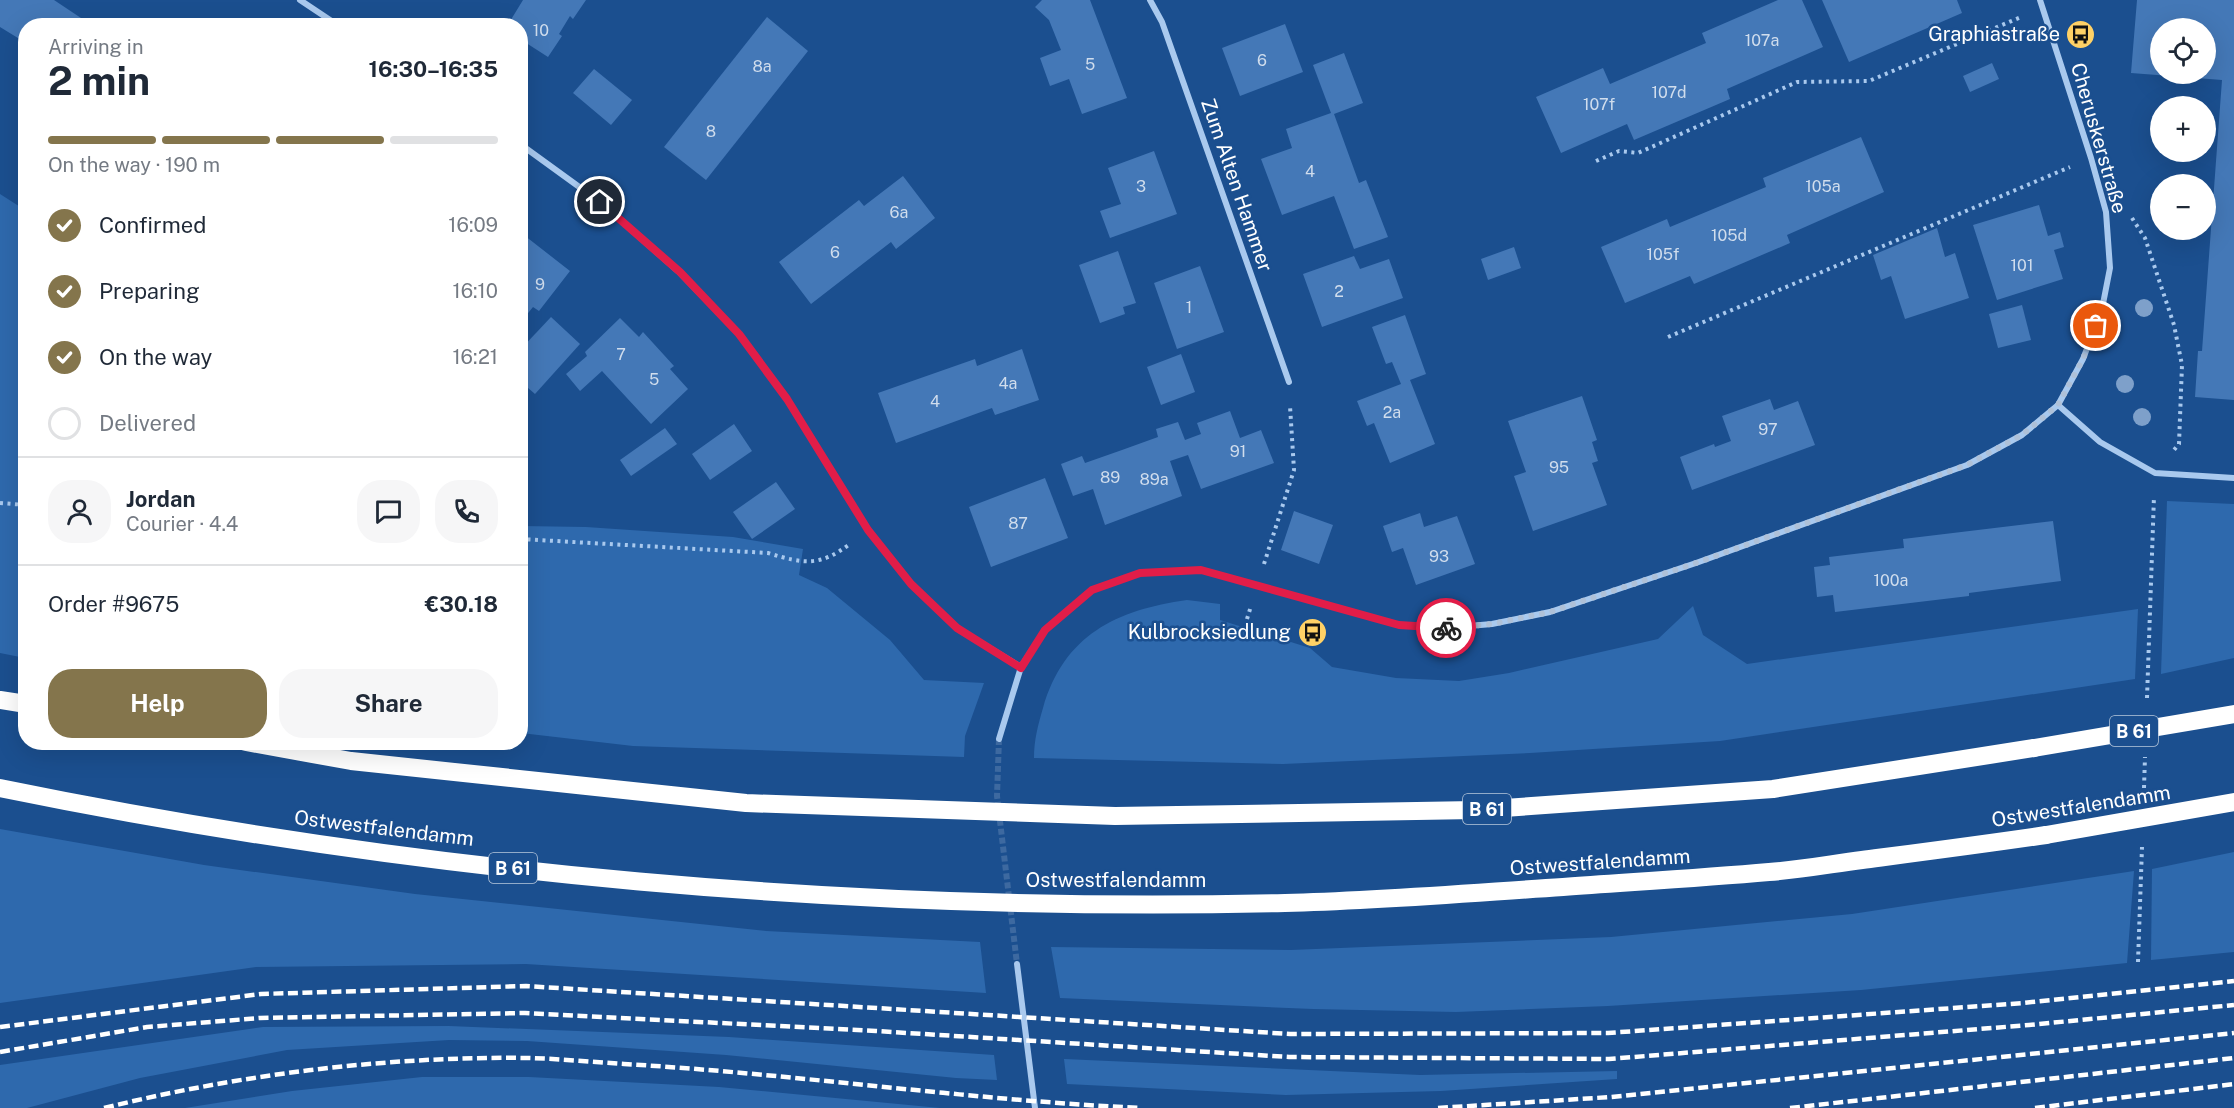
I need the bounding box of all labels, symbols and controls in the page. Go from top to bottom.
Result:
bus stop icon: Graphiastraße [2065,18,2097,50]
map controls [2150,18,2216,240]
button: locate [2150,18,2216,84]
house number: 10 [533,21,549,40]
place label: Graphiastraße [1928,22,2060,46]
house number: 107a [1745,31,1779,50]
text: Arriving in [48,35,143,59]
house number: 6 [1257,51,1267,70]
house number: 5 [1085,55,1095,74]
text: 16:30–16:35 [369,56,498,82]
house number: 8a [752,57,772,76]
text: 2 min [48,58,150,104]
street label: Cheruskerstraße [2066,60,2132,216]
house number: 107d [1651,83,1687,102]
street label: Zum Alten Hammer [1196,95,1278,275]
house number: 107f [1583,95,1615,114]
button: + [2150,96,2216,162]
house number: 8 [706,122,716,141]
text: On the way · 190 m [48,153,220,177]
house number: 4 [1305,162,1315,181]
button: − [2150,174,2216,240]
pin [574,176,625,227]
house number: 3 [1136,177,1146,196]
house number: 105a [1805,177,1841,196]
icon: home [583,185,616,218]
house number: 6a [890,203,908,222]
icon: check [48,209,81,242]
text: Confirmed [99,212,206,238]
text: 16:09 [448,213,498,237]
house number: 105d [1711,226,1747,245]
house number: 6 [830,243,840,262]
house number: 105f [1647,245,1679,264]
house number: 101 [2011,256,2033,275]
icon: check [48,275,81,308]
house number: 9 [535,275,545,294]
text: Preparing [99,278,200,304]
text: 16:10 [453,279,498,303]
house number: 2 [1334,282,1344,301]
house number: 1 [1186,298,1192,317]
pin [2070,300,2121,351]
icon: bag [2079,309,2112,342]
icon: check [48,341,81,374]
text: On the way [99,344,212,370]
text: 16:21 [452,345,498,369]
house number: 7 [616,345,626,364]
house number: 5 [649,370,659,389]
house number: 4a [999,374,1017,393]
house number: 4 [930,392,940,411]
house number: 2a [1383,403,1401,422]
text: Delivered [99,410,196,436]
house number: 97 [1758,420,1778,439]
house number: 91 [1230,442,1246,461]
house number: 95 [1549,458,1569,477]
house number: 89 [1100,468,1120,487]
house number: 89a [1139,470,1169,489]
button: person [48,480,111,543]
button: chat [357,480,420,543]
button: phone [435,480,498,543]
text: Jordan [126,486,195,512]
text: Courier · 4.4 [126,512,238,536]
house number: 87 [1008,514,1028,533]
house number: 93 [1429,547,1449,566]
house number: 100a [1874,571,1908,590]
text: Order #9675 [48,591,179,617]
text: €30.18 [425,591,498,617]
courier [1416,598,1476,658]
icon: bike [1430,612,1463,645]
bus stop icon: Kulbrocksiedlung [1296,616,1328,648]
place label: Kulbrocksiedlung [1128,620,1291,644]
button: Help [48,669,267,738]
button: Share [279,669,498,738]
road number: B 61 [2110,716,2158,746]
street label: Ostwestfalendamm [1990,780,2172,832]
road number: B 61 [1463,794,1511,824]
street label: Ostwestfalendamm [293,805,475,851]
street label: Ostwestfalendamm [1509,844,1691,880]
road number: B 61 [489,853,537,883]
street label: Ostwestfalendamm [1026,868,1206,892]

